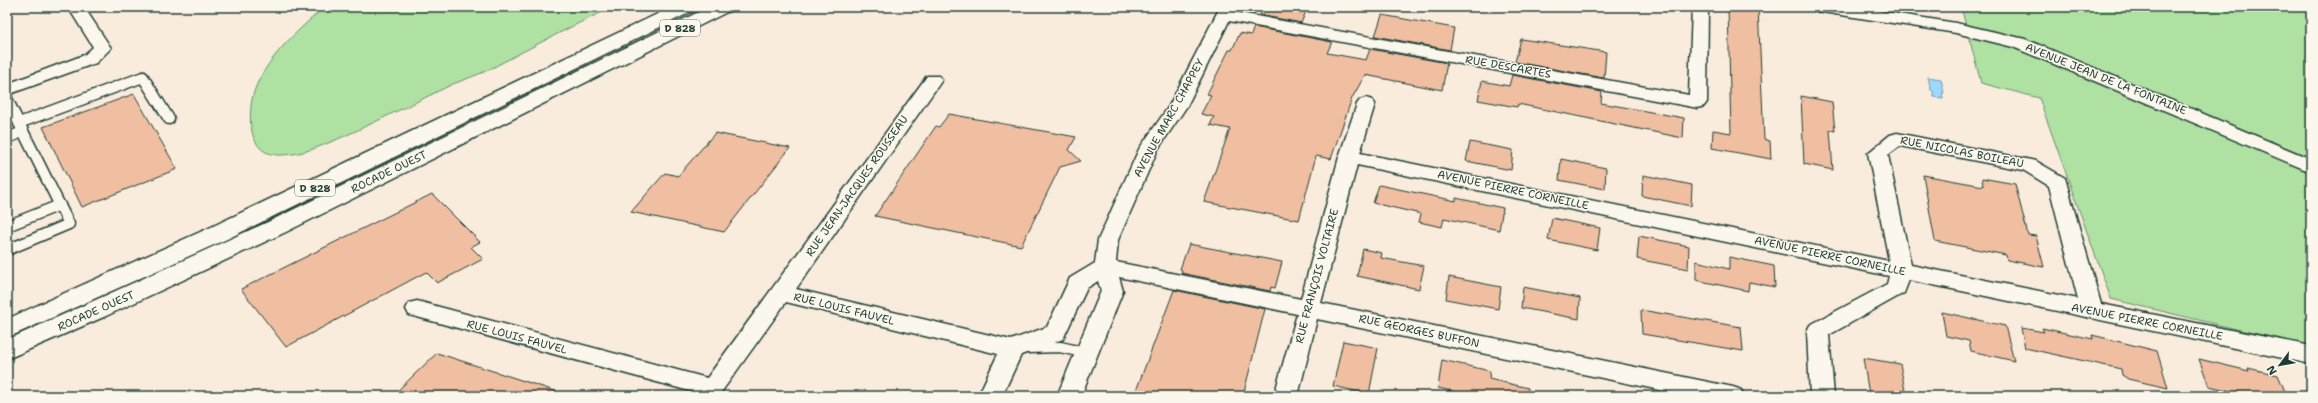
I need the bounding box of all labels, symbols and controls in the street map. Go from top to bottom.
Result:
road number: D 828 [660,20,700,36]
street label: AVENUE JEAN DE LA FONTAINE [2023,40,2189,118]
street label: RUE DESCARTES [1464,52,1552,82]
street label: AVENUE MARC CHAPPEY [1130,56,1208,180]
street label: RUE JEAN-JACQUES ROUSSEAU [802,112,912,260]
street label: RUE NICOLAS BOILEAU [1899,133,2025,171]
street label: ROCADE OUEST [349,147,430,197]
street label: AVENUE PIERRE CORNEILLE [1436,167,1590,213]
road number: D 828 [295,180,335,196]
street label: RUE FRANÇOIS VOLTAIRE [1292,207,1342,345]
street label: AVENUE PIERRE CORNEILLE [1753,233,1907,279]
street label: ROCADE OUEST [55,287,137,335]
street label: RUE LOUIS FAUVEL [792,289,896,329]
street label: AVENUE PIERRE CORNEILLE [2070,300,2224,344]
street label: RUE GEORGES BUFFON [1357,311,1481,351]
street label: RUE LOUIS FAUVEL [465,316,569,358]
north arrow [2260,345,2300,385]
text: N [2263,362,2281,378]

